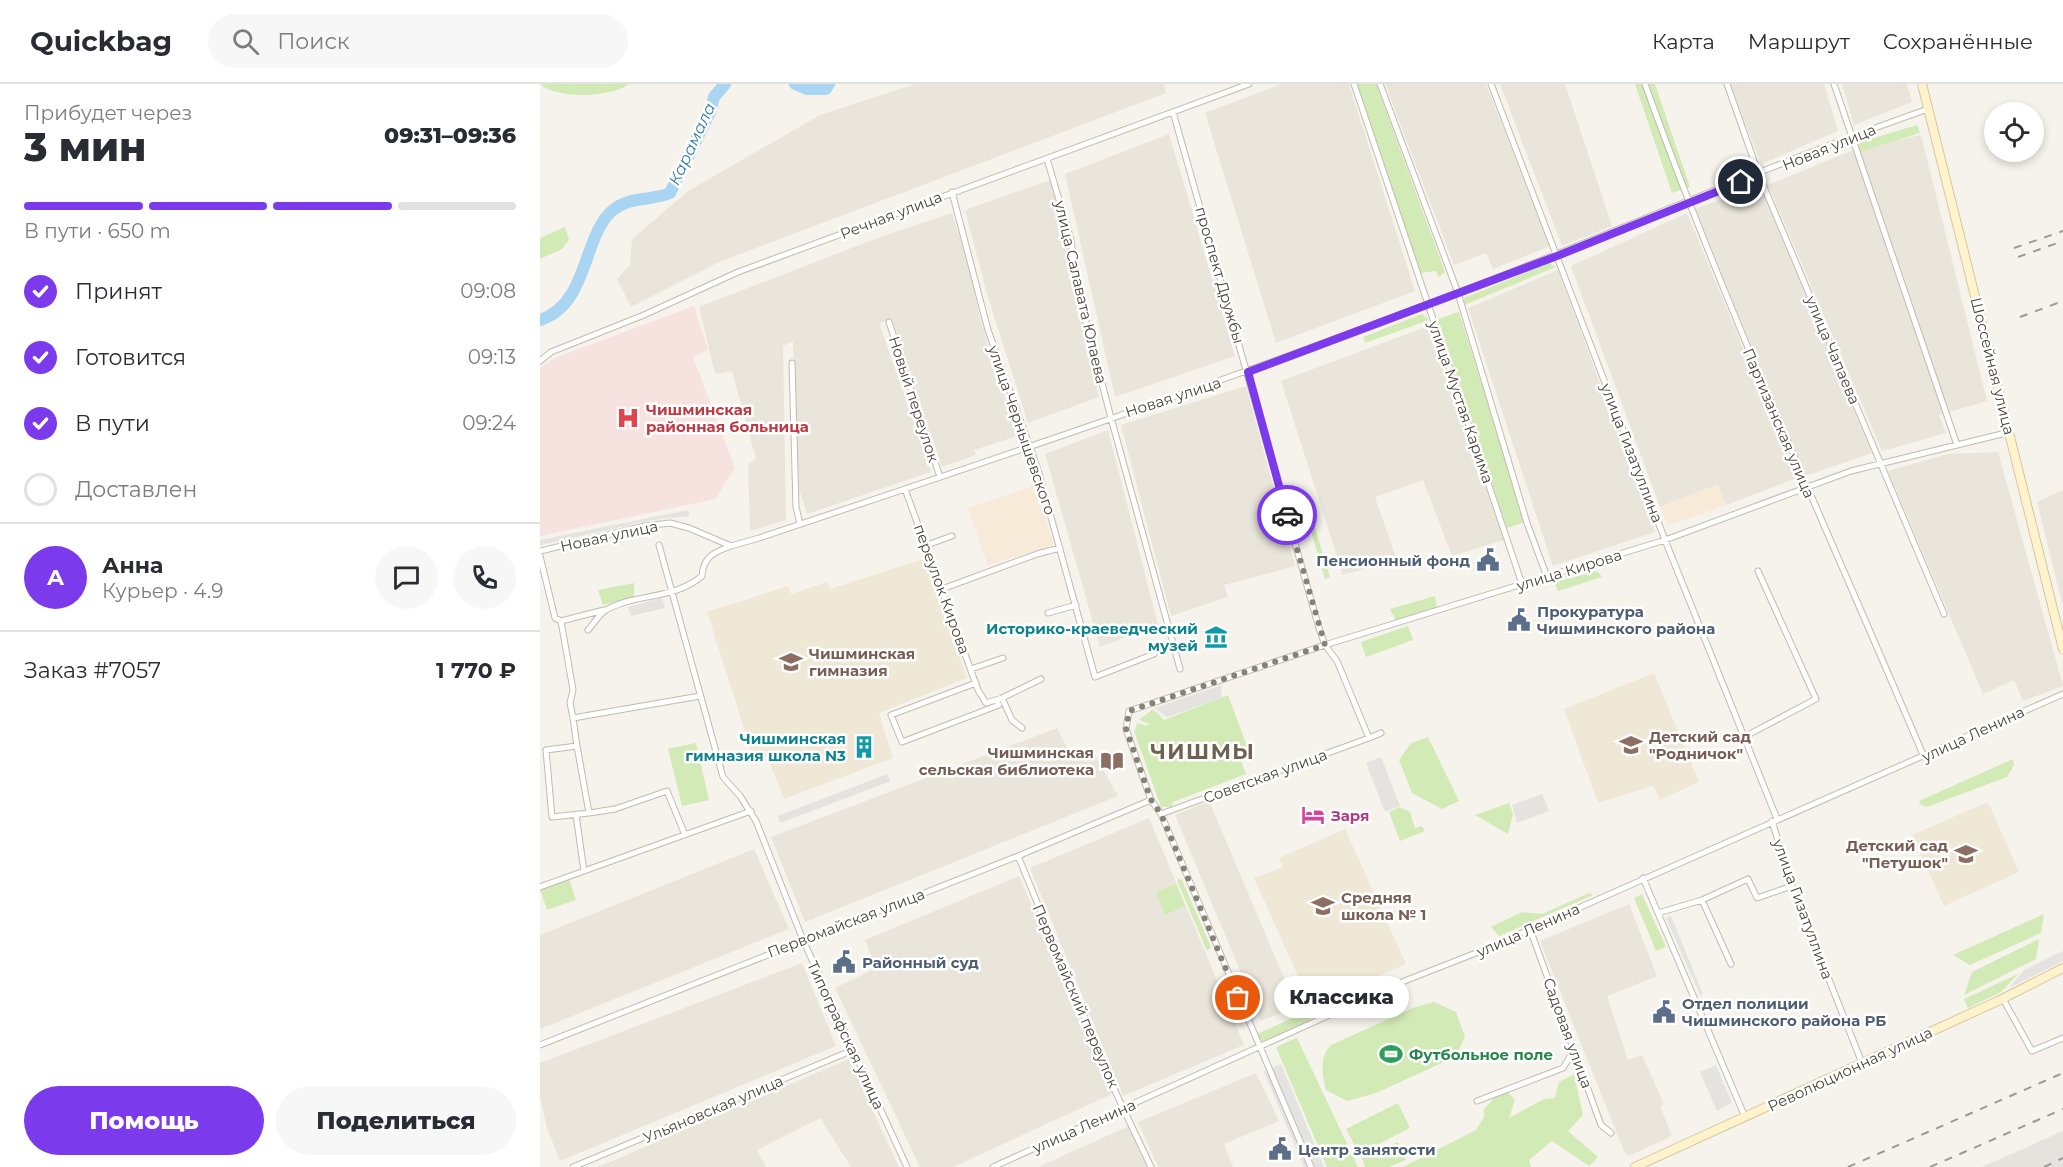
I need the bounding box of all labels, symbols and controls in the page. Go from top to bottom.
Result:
search box [208,14,628,68]
text: Quickbag [30,24,172,58]
icon: search [229,25,262,58]
text: Поиск [277,28,350,55]
text: Карта [1652,29,1715,54]
text: Маршрут [1748,29,1850,54]
text: Сохранённые [1883,29,2033,54]
water label: Карамала [665,100,719,188]
text: Прибудет через [24,101,192,125]
map controls [1984,102,2044,162]
button: locate [1984,102,2044,162]
street label: Новая улица [1779,120,1879,174]
text: 09:31–09:36 [384,122,516,149]
text: 3 мин [24,123,146,171]
pin [1715,156,1766,207]
icon: home [1724,165,1757,198]
street label: Речная улица [837,187,945,243]
street label: улица Салавата Юлаева [1050,198,1111,385]
street label: проспект Дружбы [1191,204,1249,346]
text: В пути · 650 m [24,219,171,243]
icon: check [24,275,57,308]
text: Принят [75,278,162,305]
text: 09:08 [460,279,516,303]
street label: улица Чапаева [1801,292,1864,407]
street label: Шоссейная улица [1967,295,2019,437]
street label: улица Мустая Карима [1424,317,1498,486]
street label: Новый переулок [885,334,943,465]
icon: check [24,341,57,374]
street label: улица Чернышевского [984,342,1060,517]
text: Готовится [75,344,186,371]
text: 09:13 [468,345,516,369]
street label: Партизанская улица [1739,345,1819,501]
street label: Новая улица [1123,373,1223,421]
street label: улица Гизатуллина [1596,380,1667,525]
place label: Чишминская районная больница [646,400,809,436]
hospital icon: Чишминская районная больница [615,405,641,431]
icon: check [24,407,57,440]
text: В пути [75,410,150,437]
text: 09:24 [462,411,516,435]
text: Доставлен [75,476,197,503]
courier [1257,485,1317,545]
icon: car [1271,499,1304,532]
street label: Новая улица [558,516,660,556]
street label: переулок Кирова [910,521,974,657]
street label: улица Кирова [1513,545,1624,595]
button: chat [375,546,438,609]
button: phone [453,546,516,609]
public building icon: Пенсионный фонд [1475,547,1501,573]
place label: Пенсионный фонд [1316,551,1470,570]
text: Анна [102,552,163,579]
text: А [47,564,64,591]
text: Курьер · 4.9 [102,579,223,603]
place label: Прокуратура Чишминского района [1537,602,1715,638]
public building icon: Прокуратура Чишминского района [1506,607,1532,633]
place label: Историко-краеведческий музей [986,619,1198,655]
museum icon: Историко-краеведческий музей [1203,624,1229,650]
place label: Чишминская гимназия [809,644,915,680]
school or university icon: Чишминская гимназия [778,649,804,675]
text: Заказ #7057 [24,657,161,684]
text: 1 770 ₽ [436,657,516,684]
street label: улица Ленина [1918,702,2027,767]
place label: Детский сад "Родничок" [1649,727,1751,763]
place label: Чишминская гимназия школа N3 [685,729,846,765]
school or university icon: Детский сад "Родничок" [1618,732,1644,758]
building icon: Чишминская гимназия школа N3 [851,734,877,760]
district label: ЧИШМЫ [1151,739,1255,764]
place label: Чишминская сельская библиотека [919,743,1094,779]
street label: Советская улица [1201,745,1329,807]
library icon: Чишминская сельская библиотека [1099,748,1125,774]
hotel icon: Заря [1300,802,1326,828]
place label: Заря [1330,806,1369,825]
street label: улица Гизатуллина [1768,835,1837,982]
place label: Детский сад "Петушок" [1846,836,1948,872]
school or university icon: Детский сад "Петушок" [1953,841,1979,867]
street label: Первомайская улица [765,884,927,962]
place label: Средняя школа № 1 [1341,888,1426,924]
school or university icon: Средняя школа № 1 [1310,893,1336,919]
street label: улица Ленина [1472,899,1583,962]
street label: Первомайский переулок [1029,901,1123,1091]
public building icon: Районный суд [831,949,857,975]
place label: Районный суд [862,953,979,972]
street label: Типографская улица [803,958,889,1112]
pin [1212,972,1263,1023]
street label: Садовая улица [1539,975,1597,1091]
callout: Классика [1274,977,1409,1019]
icon: bag [1221,981,1254,1014]
text: Классика [1289,985,1394,1009]
place label: Отдел полиции Чишминского района РБ [1682,994,1886,1030]
public building icon: Отдел полиции Чишминского района РБ [1651,999,1677,1025]
street label: Революционная улица [1765,1022,1935,1116]
sports icon: Футбольное поле [1378,1041,1404,1067]
place label: Футбольное поле [1409,1045,1553,1064]
street label: Ульяновская улица [640,1071,786,1147]
button: Помощь [24,1086,264,1155]
button: Поделиться [276,1086,516,1155]
street label: улица Ленина [1028,1095,1139,1158]
public building icon: Центр занятости [1267,1136,1293,1162]
place label: Центр занятости [1298,1140,1436,1159]

